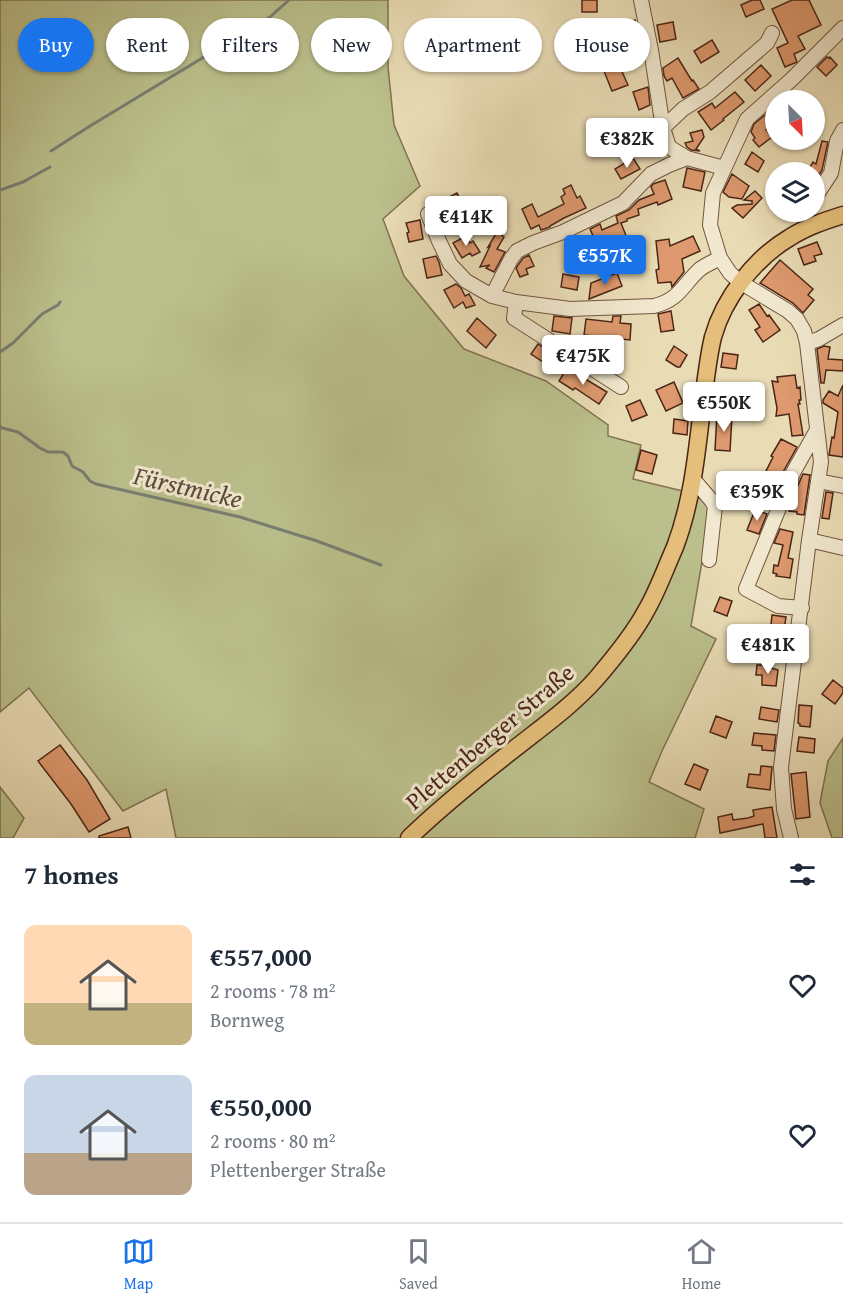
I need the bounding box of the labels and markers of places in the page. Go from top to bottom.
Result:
pin: €382K [585,118,669,169]
pin: €414K [424,196,508,247]
pin: €557K [563,235,647,286]
pin: €475K [541,335,625,386]
pin: €550K [682,382,766,433]
pin: €359K [715,471,799,522]
pin: €481K [726,624,810,675]

